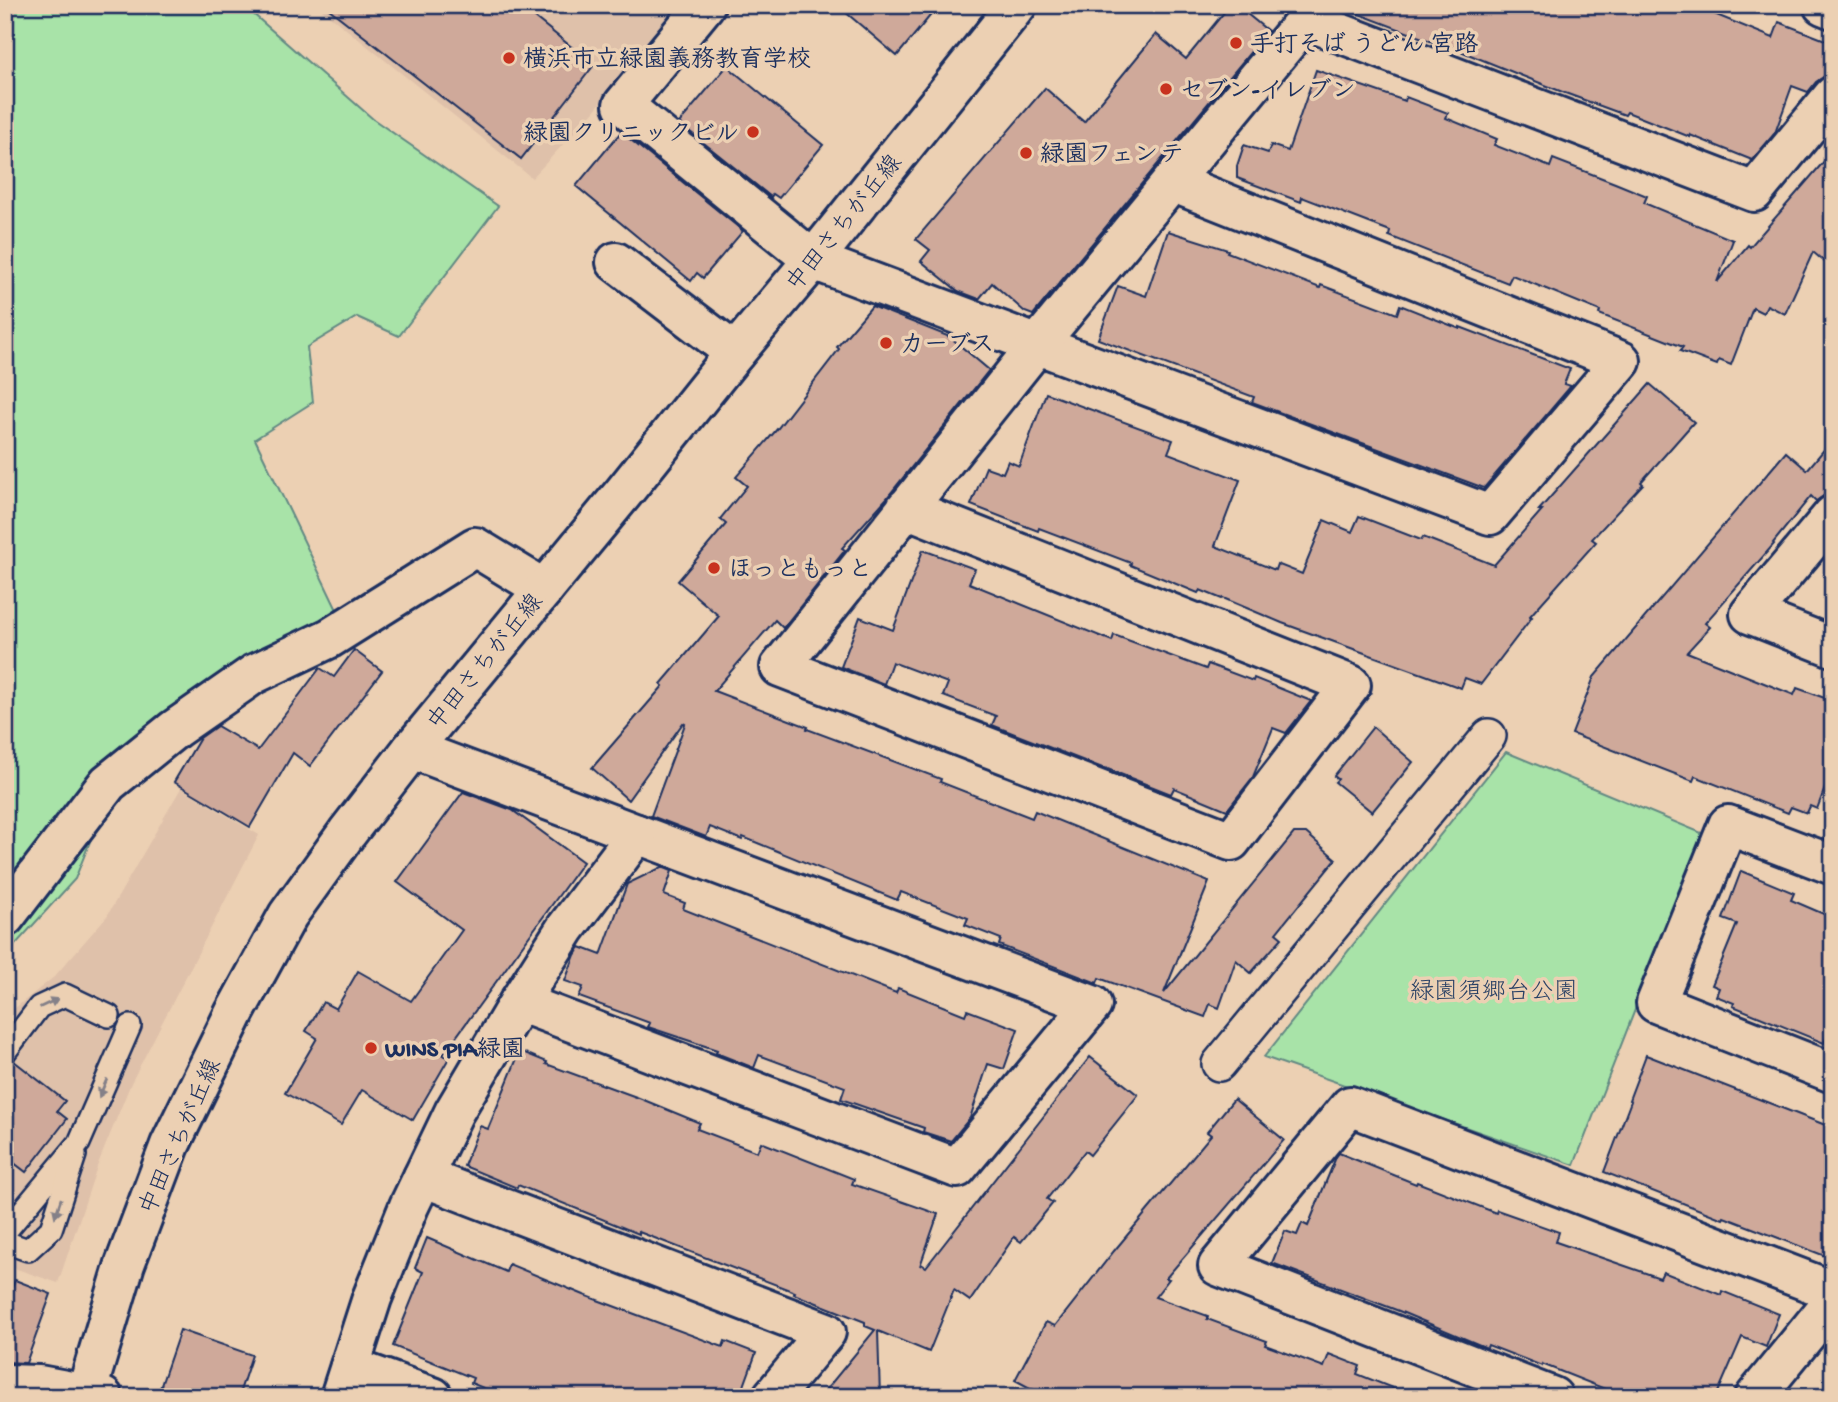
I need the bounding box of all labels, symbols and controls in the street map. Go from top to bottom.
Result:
place label: 手打そば うどん 宮路 [1250,30,1478,61]
marker: 手打そば うどん 宮路 [1228,35,1244,51]
place label: 横浜市立緑園義務教育学校 [523,46,811,76]
marker: 横浜市立緑園義務教育学校 [501,50,517,66]
place label: セブン-イレブン [1180,78,1356,107]
marker: セブン-イレブン [1158,81,1174,97]
place label: 緑園クリニックビル [523,121,739,150]
marker: 緑園クリニックビル [745,124,761,140]
place label: 緑園フェンテ [1040,142,1184,171]
marker: 緑園フェンテ [1018,145,1034,161]
street label: 中田さちが丘線 [781,149,910,299]
place label: カーブス [900,332,995,361]
marker: カーブス [878,335,894,351]
place label: ほっともっと [728,557,872,586]
marker: ほっともっと [706,560,722,576]
street label: 中田さちが丘線 [422,588,551,738]
park label: 緑園須郷台公園 [1410,978,1578,1008]
one-way arrow [39,997,59,1009]
place label: WINS PIA緑園 [384,1037,525,1066]
marker: WINS PIA緑園 [363,1040,379,1056]
street label: 中田さちが丘線 [134,1054,230,1220]
one-way arrow [97,1078,108,1099]
one-way arrow [52,1198,62,1219]

